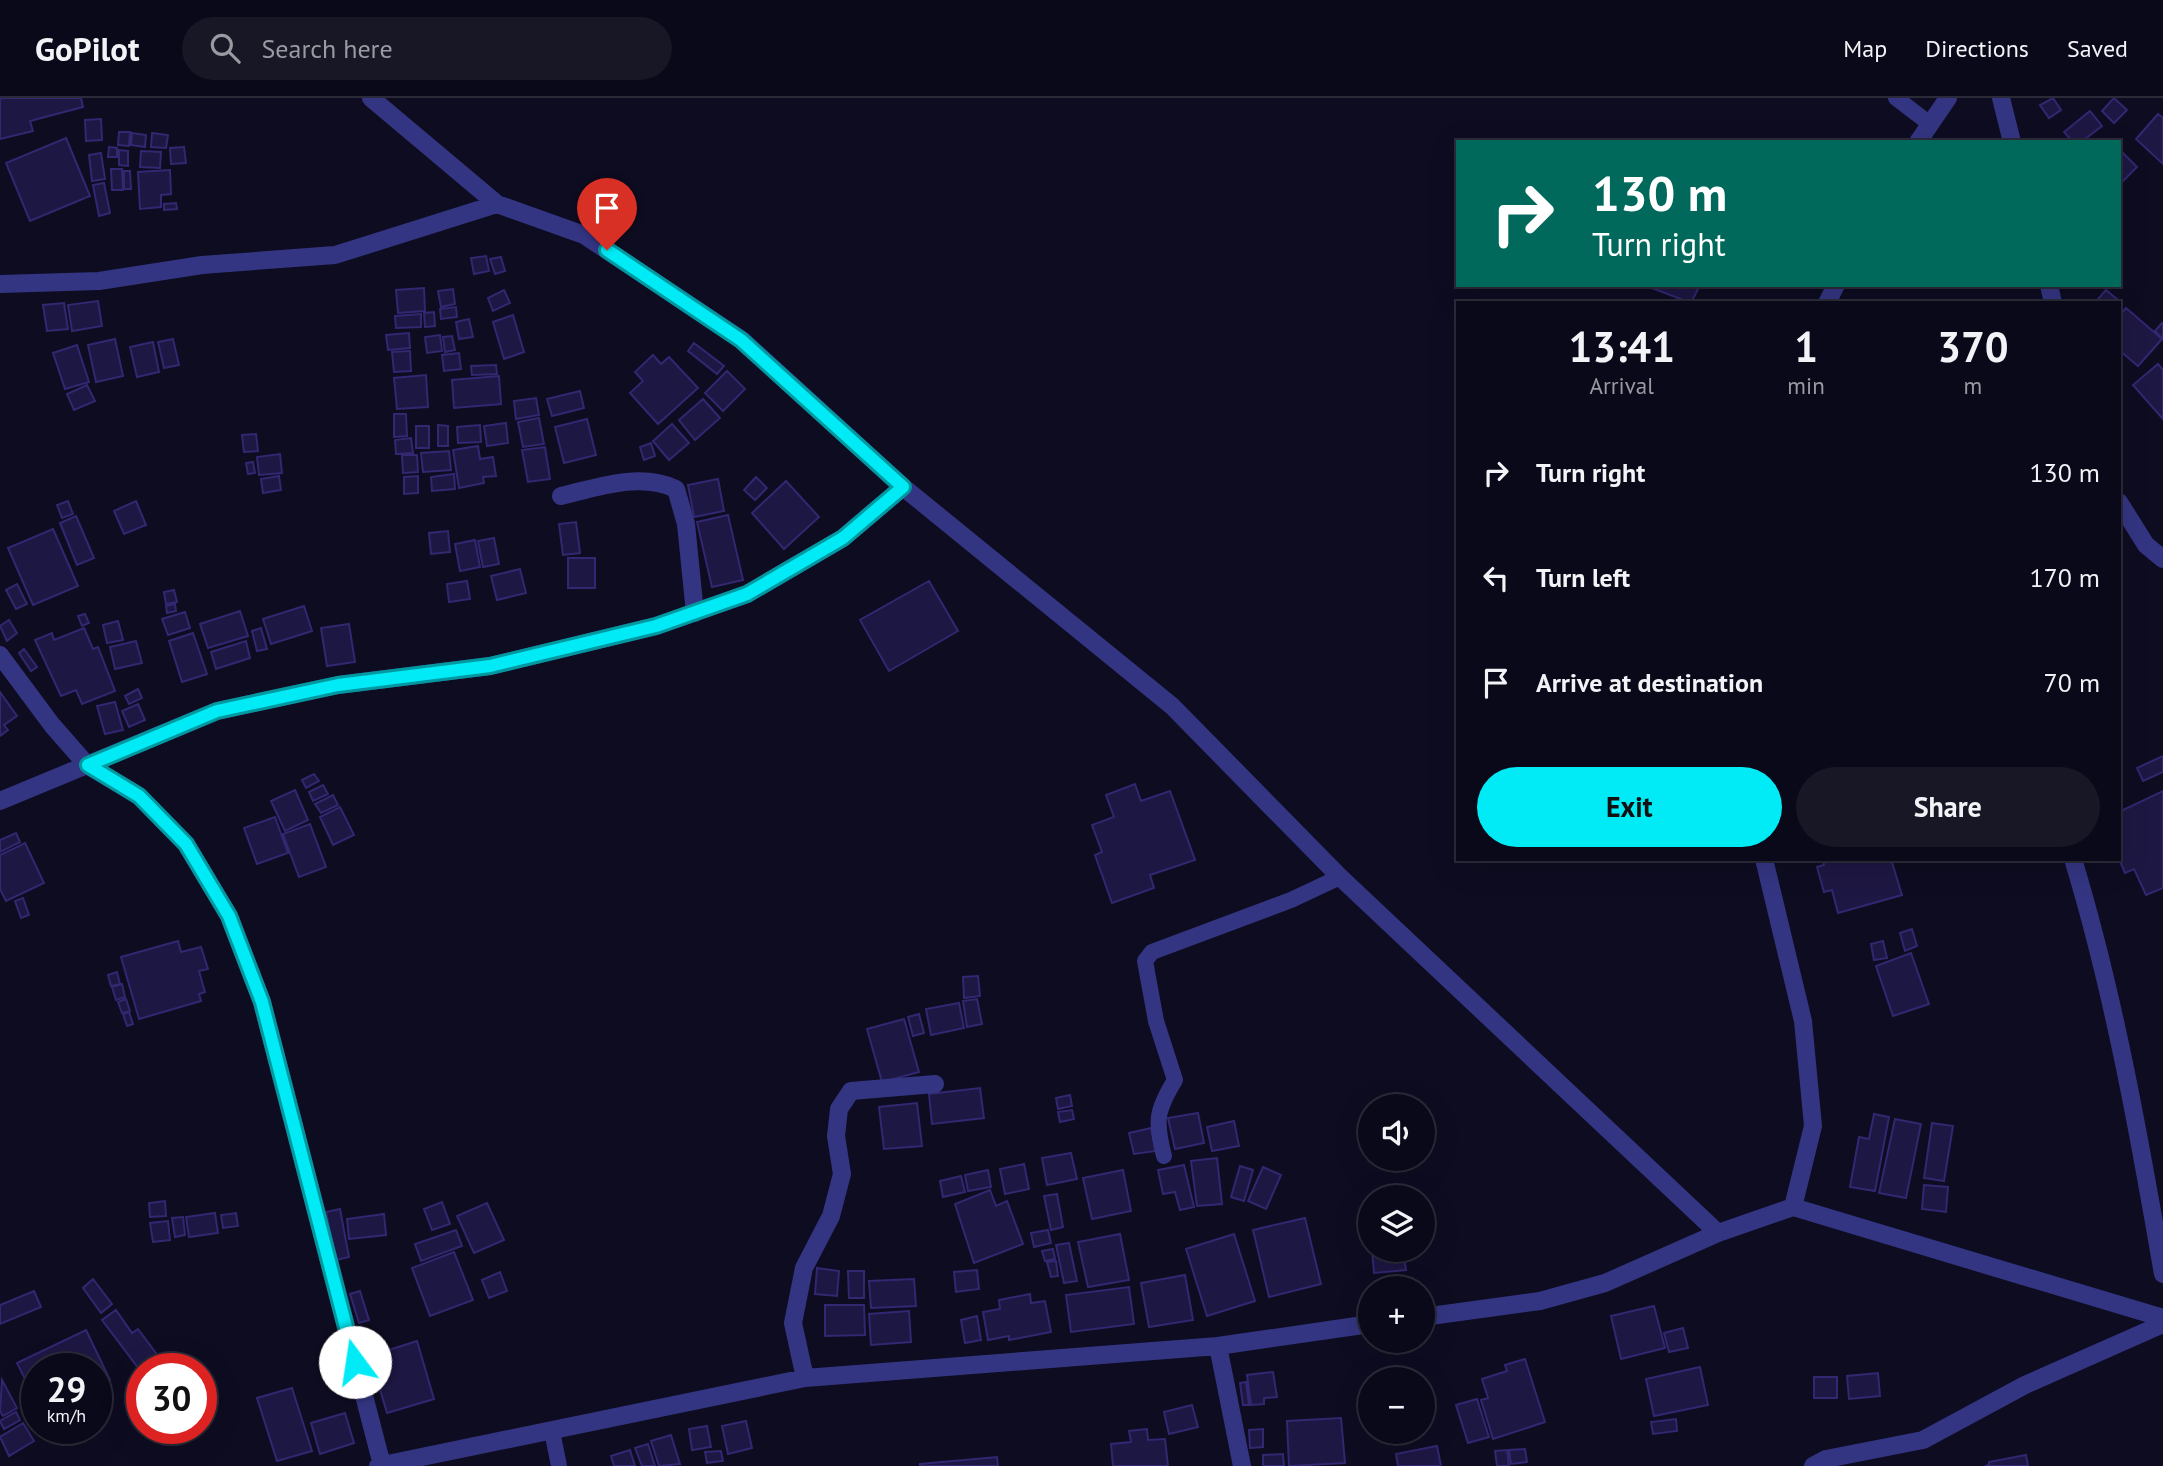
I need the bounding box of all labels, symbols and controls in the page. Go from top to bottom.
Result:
search box [182,17,672,80]
text: GoPilot [35,27,140,70]
icon: search [206,29,244,67]
text: Search here [262,32,393,65]
text: Map [1843,33,1887,64]
text: Directions [1925,33,2029,64]
text: Saved [2067,33,2128,64]
text: 130 m [1592,161,1727,225]
icon: right [1477,168,1568,259]
pin [577,178,637,250]
icon: arrive [588,189,626,227]
text: Turn right [1592,223,1726,265]
text: 13:41 [1568,319,1675,374]
text: 1 [1794,319,1818,374]
text: 370 [1937,319,2009,374]
text: Arrival [1589,371,1654,400]
text: min [1787,371,1825,400]
text: m [1964,371,1982,400]
icon: right [1477,454,1515,492]
text: Turn right [1536,456,1645,489]
text: 130 m [2029,456,2100,489]
icon: left [1477,559,1515,597]
text: Turn left [1536,561,1630,594]
text: 170 m [2029,561,2100,594]
icon: arrive [1477,664,1515,702]
text: Arrive at destination [1536,666,1763,699]
text: 70 m [2044,666,2100,699]
button: Exit [1477,767,1782,847]
button: Share [1796,767,2100,847]
map controls [1358,1094,1435,1444]
button: sound [1358,1094,1435,1171]
button: layers [1358,1185,1435,1262]
button: + [1358,1276,1435,1353]
position arrow [318,1325,392,1399]
speed limit sign: 30 [126,1353,217,1444]
text: 29 [47,1366,86,1412]
button: − [1358,1367,1435,1444]
text: km/h [47,1404,86,1427]

